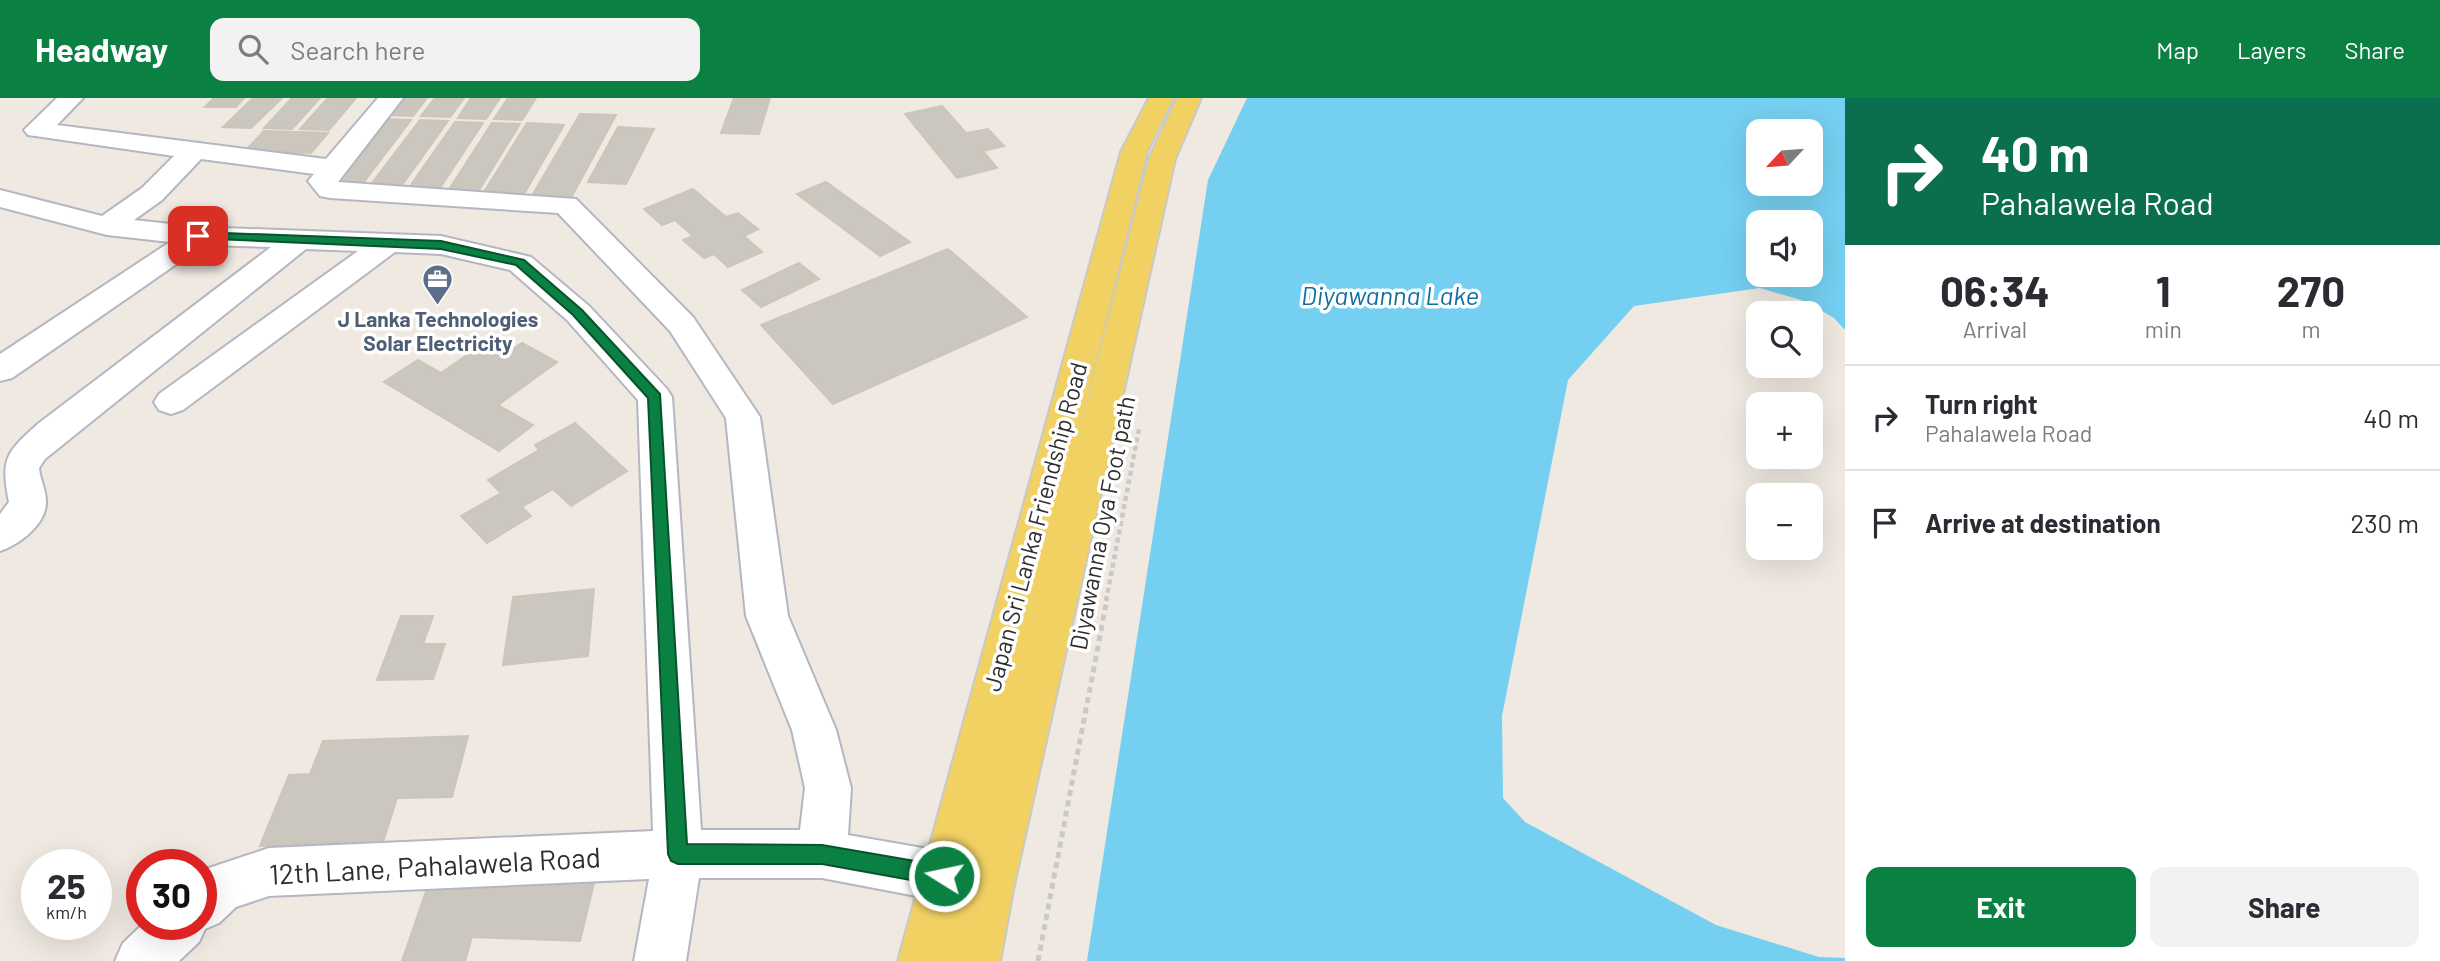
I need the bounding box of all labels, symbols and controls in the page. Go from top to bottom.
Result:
search box [210,18,700,81]
text: Headway [35,29,168,69]
icon: search [234,30,272,68]
text: Search here [290,34,425,65]
text: Map [2156,35,2199,64]
text: Layers [2237,35,2306,64]
text: Share [2344,35,2405,64]
north arrow [1746,119,1824,196]
map controls [1746,119,1823,560]
text: 40 m [1981,123,2089,182]
icon: right [1866,126,1957,217]
text: Pahalawela Road [1981,183,2214,221]
pin [168,206,228,266]
button: sound [1746,210,1823,287]
icon: arrive [179,217,217,255]
office icon: J Lanka Technologies Solar Electricity [421,263,455,307]
text: 06:34 [1940,265,2050,315]
text: 1 [2156,265,2171,315]
text: 270 [2277,265,2345,315]
water label: Diyawanna Lake [1301,279,1479,310]
button: search [1746,301,1823,378]
place label: J Lanka Technologies Solar Electricity [338,306,538,355]
text: Arrival [1963,315,2027,343]
text: min [2145,315,2182,343]
text: m [2301,315,2320,343]
street label: Japan Sri Lanka Friendship Road [977,359,1092,694]
text: Turn right [1925,388,2038,419]
button: + [1746,392,1823,469]
street label: Diyawanna Oya Foot path [1063,393,1140,652]
icon: right [1866,399,1904,437]
text: 40 m [2363,402,2419,433]
text: Pahalawela Road [1925,419,2092,447]
button: − [1746,483,1823,560]
icon: arrive [1866,504,1904,542]
text: Arrive at destination [1925,507,2161,538]
text: 230 m [2350,507,2419,538]
street label: 12th Lane, Pahalawela Road [268,839,602,891]
position arrow [907,839,981,913]
speed limit sign: 30 [126,849,217,940]
text: 25 [47,864,86,906]
button: Exit [1866,867,2136,947]
button: Share [2150,867,2419,947]
text: km/h [46,901,87,923]

